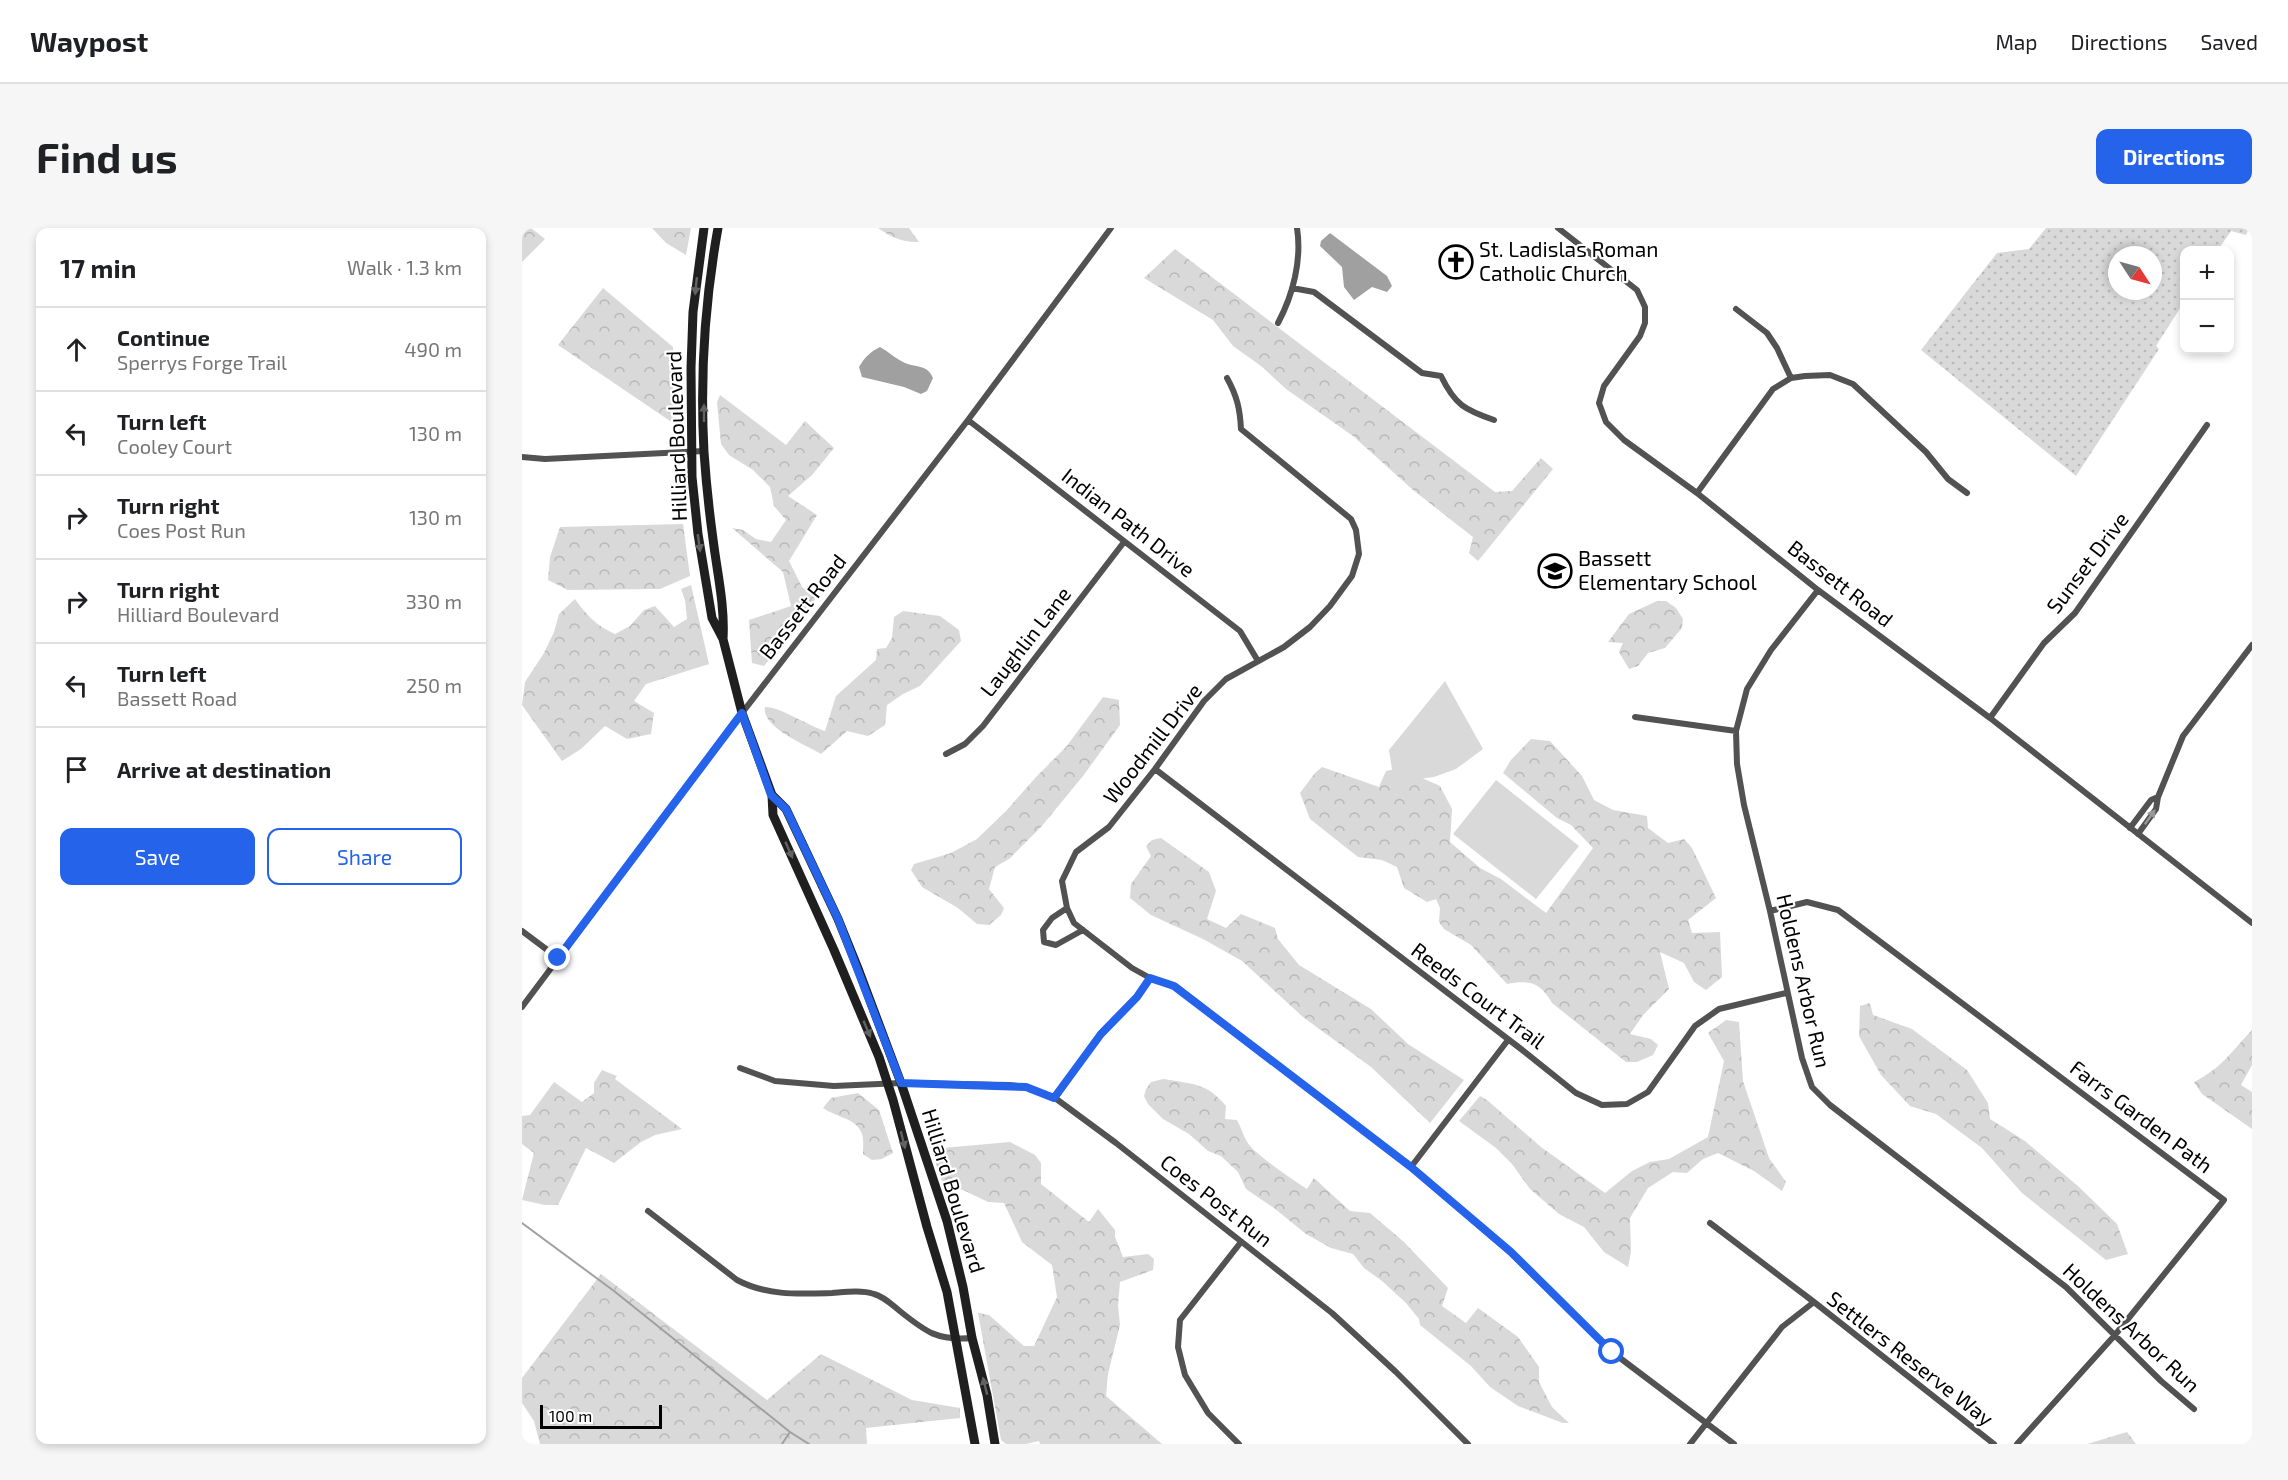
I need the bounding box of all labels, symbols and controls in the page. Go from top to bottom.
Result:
text: Waypost [30,24,148,58]
text: Map [1995,29,2038,54]
text: Directions [2071,29,2167,54]
text: Saved [2200,29,2258,54]
button: Directions [2096,129,2252,184]
text: Find us [36,131,178,181]
place label: St. Ladislas Roman Catholic Church [1479,236,1658,285]
church icon: St. Ladislas Roman Catholic Church [1438,244,1474,280]
north arrow [2108,246,2162,300]
map controls [2180,246,2234,354]
button: + [2180,246,2234,300]
text: 17 min [60,252,136,283]
text: Walk · 1.3 km [347,255,462,279]
one-way arrow [691,277,701,296]
button: − [2180,300,2234,354]
text: Continue [117,324,210,350]
icon: ahead [60,333,93,366]
text: 490 m [404,337,462,361]
text: Sperrys Forge Trail [117,350,287,374]
street label: Hilliard Boulevard [660,350,691,522]
one-way arrow [699,404,709,423]
text: Turn left [117,408,206,434]
icon: left [60,417,93,450]
text: 130 m [409,421,462,445]
text: Cooley Court [117,434,232,458]
street label: Indian Path Drive [1057,462,1200,582]
text: Turn right [117,492,219,518]
icon: right [60,501,93,534]
text: 130 m [409,505,462,529]
street label: Sunset Drive [2041,506,2133,618]
text: Coes Post Run [117,518,246,542]
one-way arrow [695,534,704,553]
street label: Bassett Road [1783,534,1898,632]
place label: Bassett Elementary School [1578,545,1758,594]
street label: Bassett Road [753,549,851,664]
school or university icon: Bassett Elementary School [1537,553,1573,589]
text: Turn right [117,576,219,602]
street label: Laughlin Lane [974,581,1075,701]
icon: right [60,585,93,618]
text: 330 m [406,589,462,613]
text: Hilliard Boulevard [117,602,279,626]
text: Turn left [117,660,206,686]
icon: left [60,669,93,702]
text: 250 m [406,673,462,697]
street label: Woodmill Drive [1097,678,1206,808]
text: Bassett Road [117,686,237,710]
icon: arrive [60,753,93,786]
text: Arrive at destination [117,756,331,782]
one-way arrow [2144,809,2156,825]
button: Save [60,828,255,885]
button: Share [267,828,462,885]
one-way arrow [784,842,793,859]
street label: Holdens Arbor Run [1772,891,1837,1070]
street label: Reeds Court Trail [1407,936,1551,1054]
route end [544,944,570,970]
one-way arrow [863,1020,872,1038]
street label: Farrs Garden Path [2066,1054,2218,1177]
street label: Hilliard Boulevard [918,1105,991,1276]
one-way arrow [899,1131,908,1149]
street label: Coes Post Run [1156,1148,1278,1251]
street label: Holdens Arbor Run [2058,1257,2206,1397]
street label: Settlers Reserve Way [1823,1285,1999,1430]
route start [1598,1338,1624,1364]
one-way arrow [979,1377,989,1396]
scale bar [540,1402,662,1430]
text: 100 m [549,1406,592,1425]

